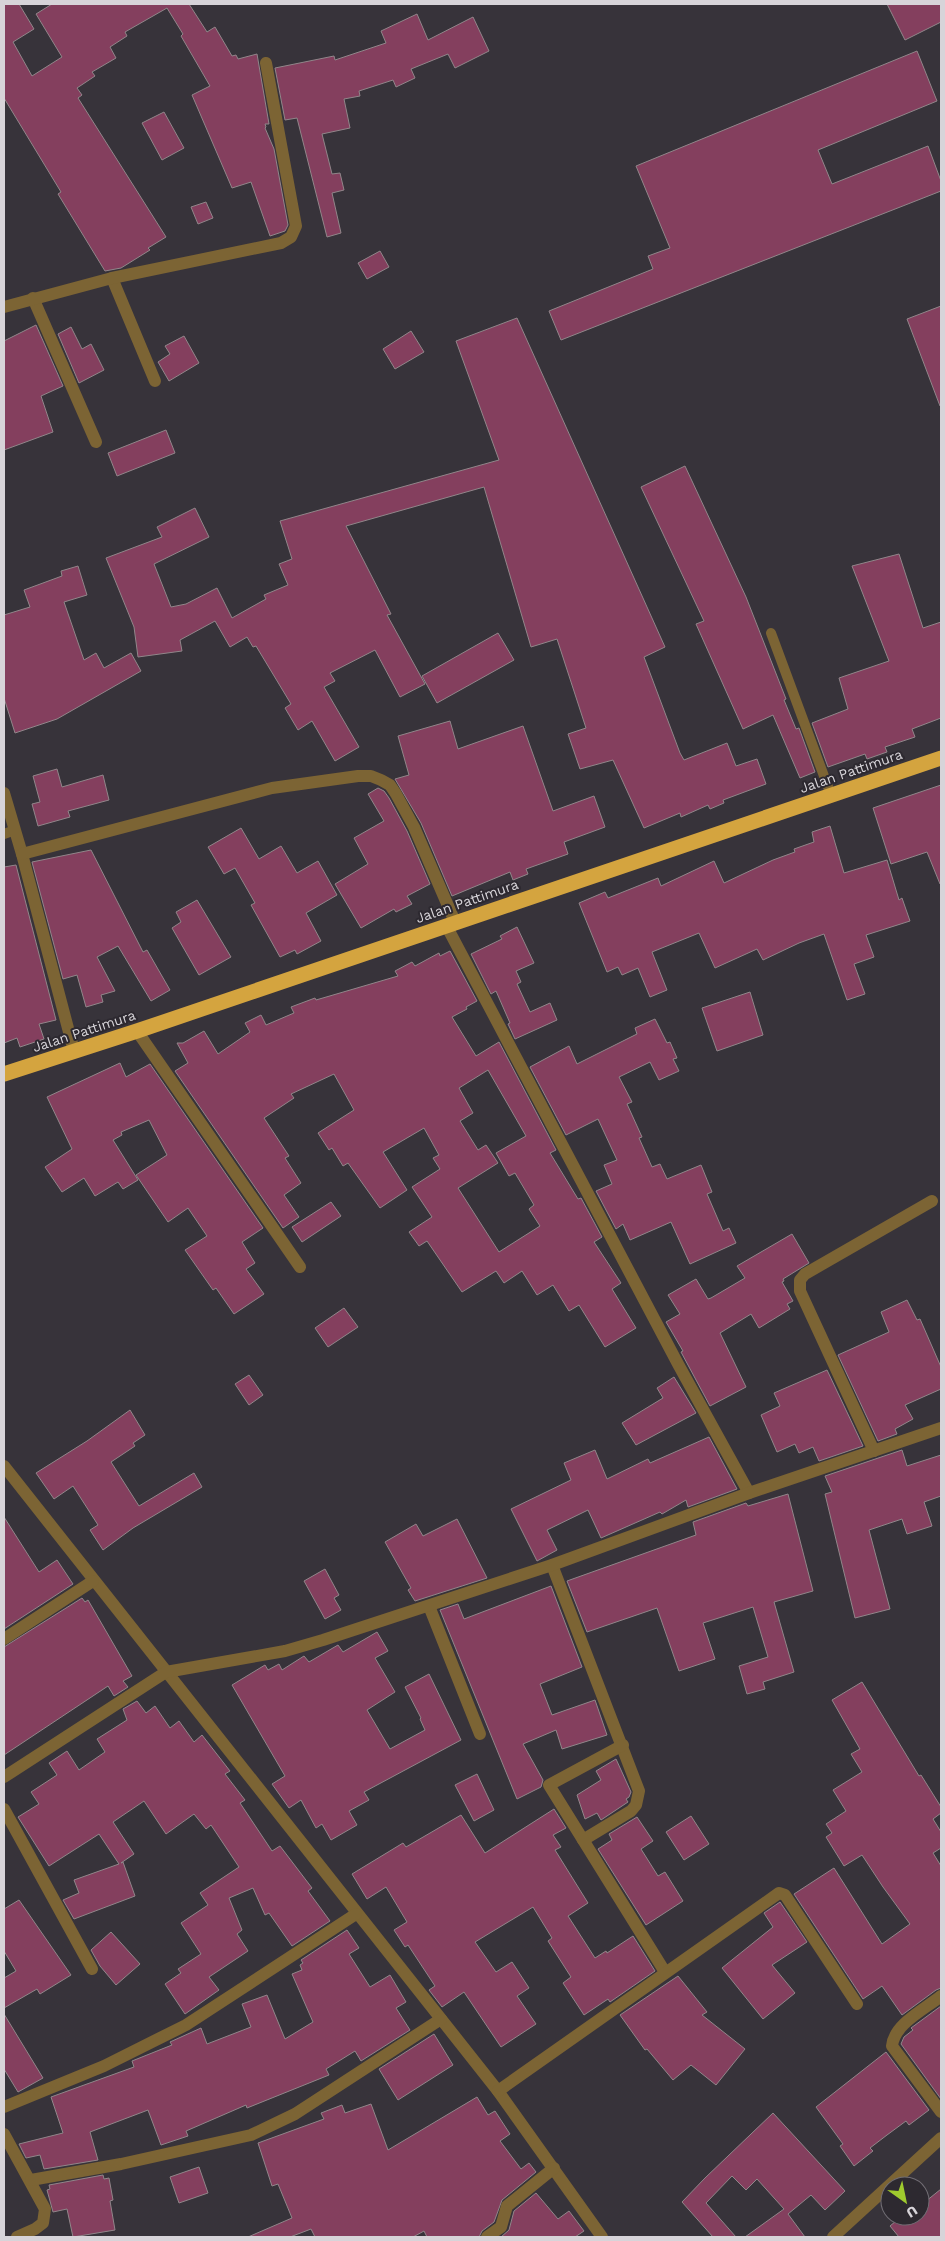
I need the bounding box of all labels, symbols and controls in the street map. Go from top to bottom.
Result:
street label: Jalan Pattimura [798,746,904,796]
street label: Jalan Pattimura [414,876,520,926]
street label: Jalan Pattimura [30,1007,138,1055]
north arrow [880,2176,930,2226]
text: U [904,2202,921,2221]

